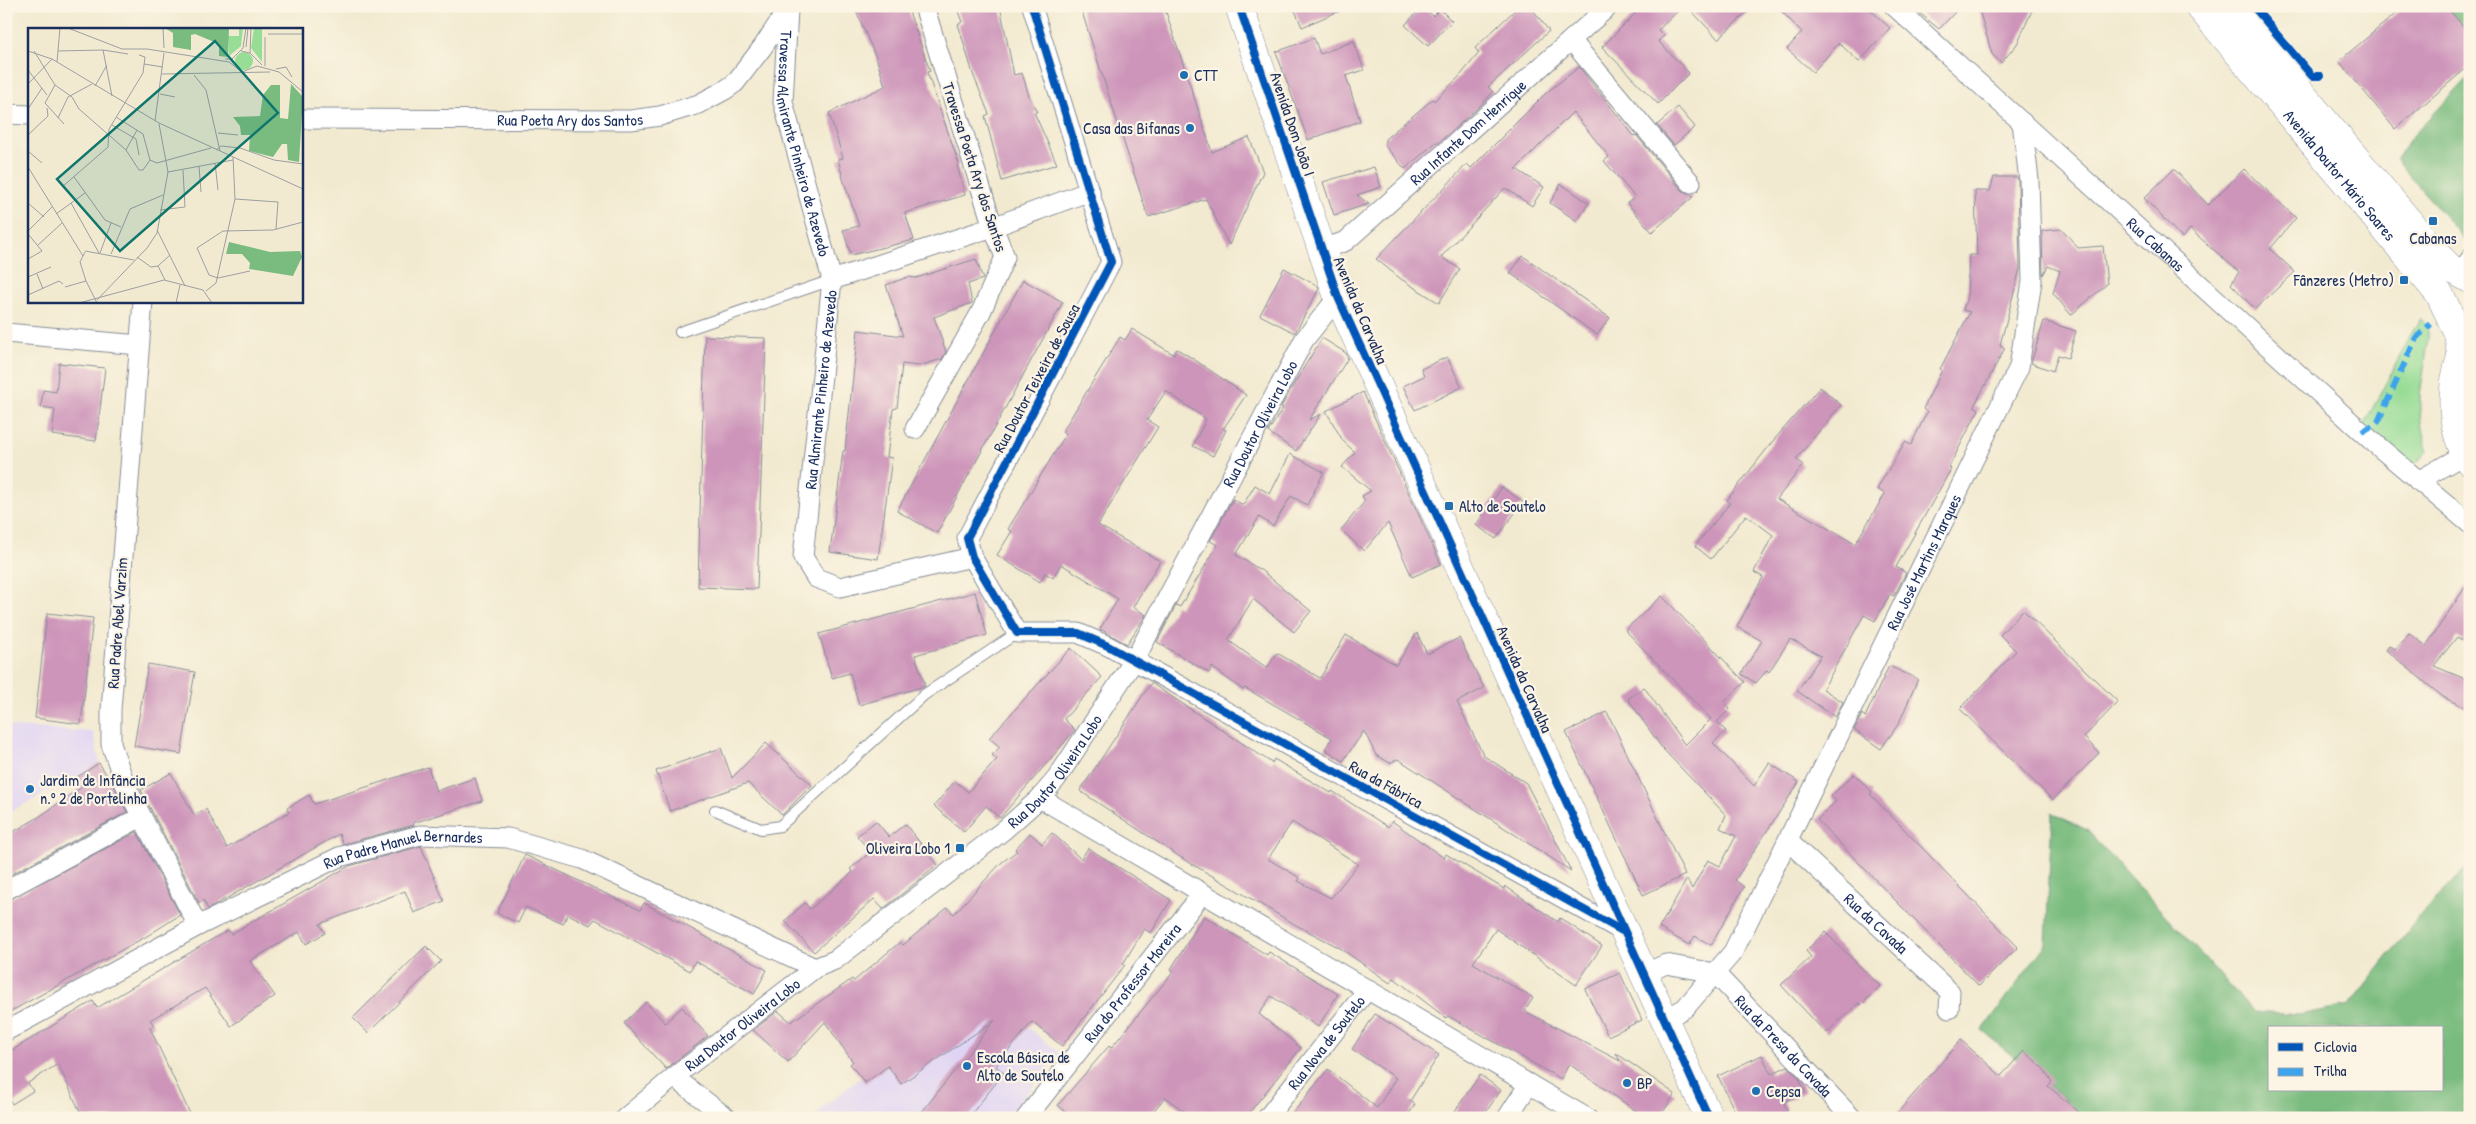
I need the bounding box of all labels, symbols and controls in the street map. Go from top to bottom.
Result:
inset map [28,28,302,302]
street label: Travessa Almirante Pinheiro de Azevedo [771,30,836,259]
place label: CTT [1194,64,1218,86]
marker: CTT [1178,69,1190,81]
street label: Avenida Dom João I [1265,69,1321,179]
street label: Rua Infante Dom Henrique [1405,74,1531,190]
street label: Travessa Poeta Ary dos Santos [937,80,1013,254]
street label: Avenida Doutor Mário Soares [2279,105,2401,245]
street label: Rua Poeta Ary dos Santos [497,107,644,131]
place label: Casa das Bifanas [1083,117,1180,139]
marker: Casa das Bifanas [1184,122,1196,134]
street label: Rua Cabanas [2122,212,2190,276]
marker: Cabanas [2427,215,2439,227]
place label: Cabanas [2409,227,2457,249]
street label: Avenida da Carvalha [1328,253,1394,367]
place label: Fânzeres (Metro) [2293,269,2394,291]
marker: Fânzeres (Metro) [2398,274,2410,286]
street label: Rua Almirante Pinheiro de Azevedo [799,289,842,490]
street label: Rua Doutor Teixeira de Sousa [987,300,1085,456]
street label: Rua Doutor Oliveira Lobo [1217,356,1303,491]
street label: Rua José Martins Marques [1881,490,1966,634]
place label: Alto de Soutelo [1459,495,1546,517]
marker: Alto de Soutelo [1443,500,1455,512]
street label: Rua Padre Abel Varzim [101,557,133,689]
street label: Avenida da Carvalha [1492,622,1558,736]
street label: Rua Doutor Oliveira Lobo [1003,710,1107,833]
street label: Rua da Fábrica [1345,755,1427,813]
place label: Jardim de Infância n.º 2 de Portelinha [40,769,147,809]
marker: Jardim de Infância n.º 2 de Portelinha [24,783,36,795]
street label: Rua Padre Manuel Bernardes [319,824,483,874]
place label: Oliveira Lobo 1 [866,837,950,859]
marker: Oliveira Lobo 1 [954,842,966,854]
street label: Rua da Cavada [1839,888,1913,958]
street label: Rua do Professor Moreira [1079,919,1186,1047]
street label: Rua Doutor Oliveira Lobo [680,972,805,1076]
street label: Rua Nova de Soutelo [1282,990,1370,1094]
street label: Rua da Presa da Cavada [1730,990,1837,1101]
legend [2268,1026,2444,1092]
text: Ciclovia [2314,1036,2357,1057]
place label: Escola Básica de Alto de Soutelo [977,1046,1071,1086]
marker: Escola Básica de Alto de Soutelo [961,1060,973,1072]
text: Trilha [2314,1060,2346,1081]
place label: BP [1637,1072,1653,1094]
marker: BP [1621,1077,1633,1089]
place label: Cepsa [1766,1080,1800,1102]
marker: Cepsa [1750,1085,1762,1097]

